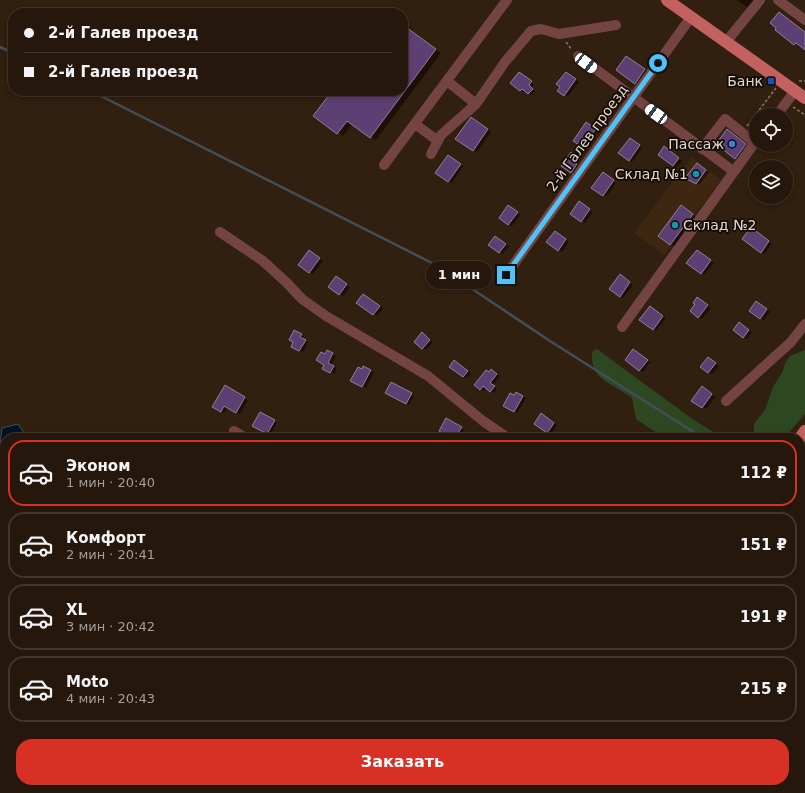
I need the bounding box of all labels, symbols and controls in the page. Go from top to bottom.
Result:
text: 2-й Галев проезд [48,24,198,42]
car [573,51,599,75]
route start [649,54,667,72]
text: 2-й Галев проезд [48,63,198,81]
place label: Банк [727,73,763,89]
marker: Банк [766,76,776,86]
street label: 2-й Галев проезд [543,82,631,194]
car [643,102,669,126]
map controls [749,108,793,204]
button: locate [749,108,793,152]
place label: Пассаж [668,136,724,152]
marker: Пассаж [727,139,737,149]
button: layers [749,160,793,204]
place label: Склад №1 [615,166,688,182]
marker: Склад №1 [691,169,701,179]
place label: Склад №2 [683,217,756,233]
marker: Склад №2 [670,220,680,230]
callout: 1 мин [426,261,492,289]
route end [497,266,515,284]
text: 1 мин [438,267,480,282]
icon: car [18,455,54,491]
text: Эконом [66,457,130,475]
text: 112 ₽ [740,464,787,482]
text: 1 мин · 20:40 [66,475,155,490]
icon: car [18,527,54,563]
text: Комфорт [66,529,145,547]
text: 151 ₽ [740,536,787,554]
text: 2 мин · 20:41 [66,547,155,562]
icon: car [18,599,54,635]
text: XL [66,601,87,619]
text: 191 ₽ [740,608,787,626]
text: 3 мин · 20:42 [66,619,155,634]
icon: car [18,671,54,707]
text: Moto [66,673,109,691]
text: 215 ₽ [740,680,787,698]
text: 4 мин · 20:43 [66,691,155,706]
button: Заказать [16,739,789,785]

